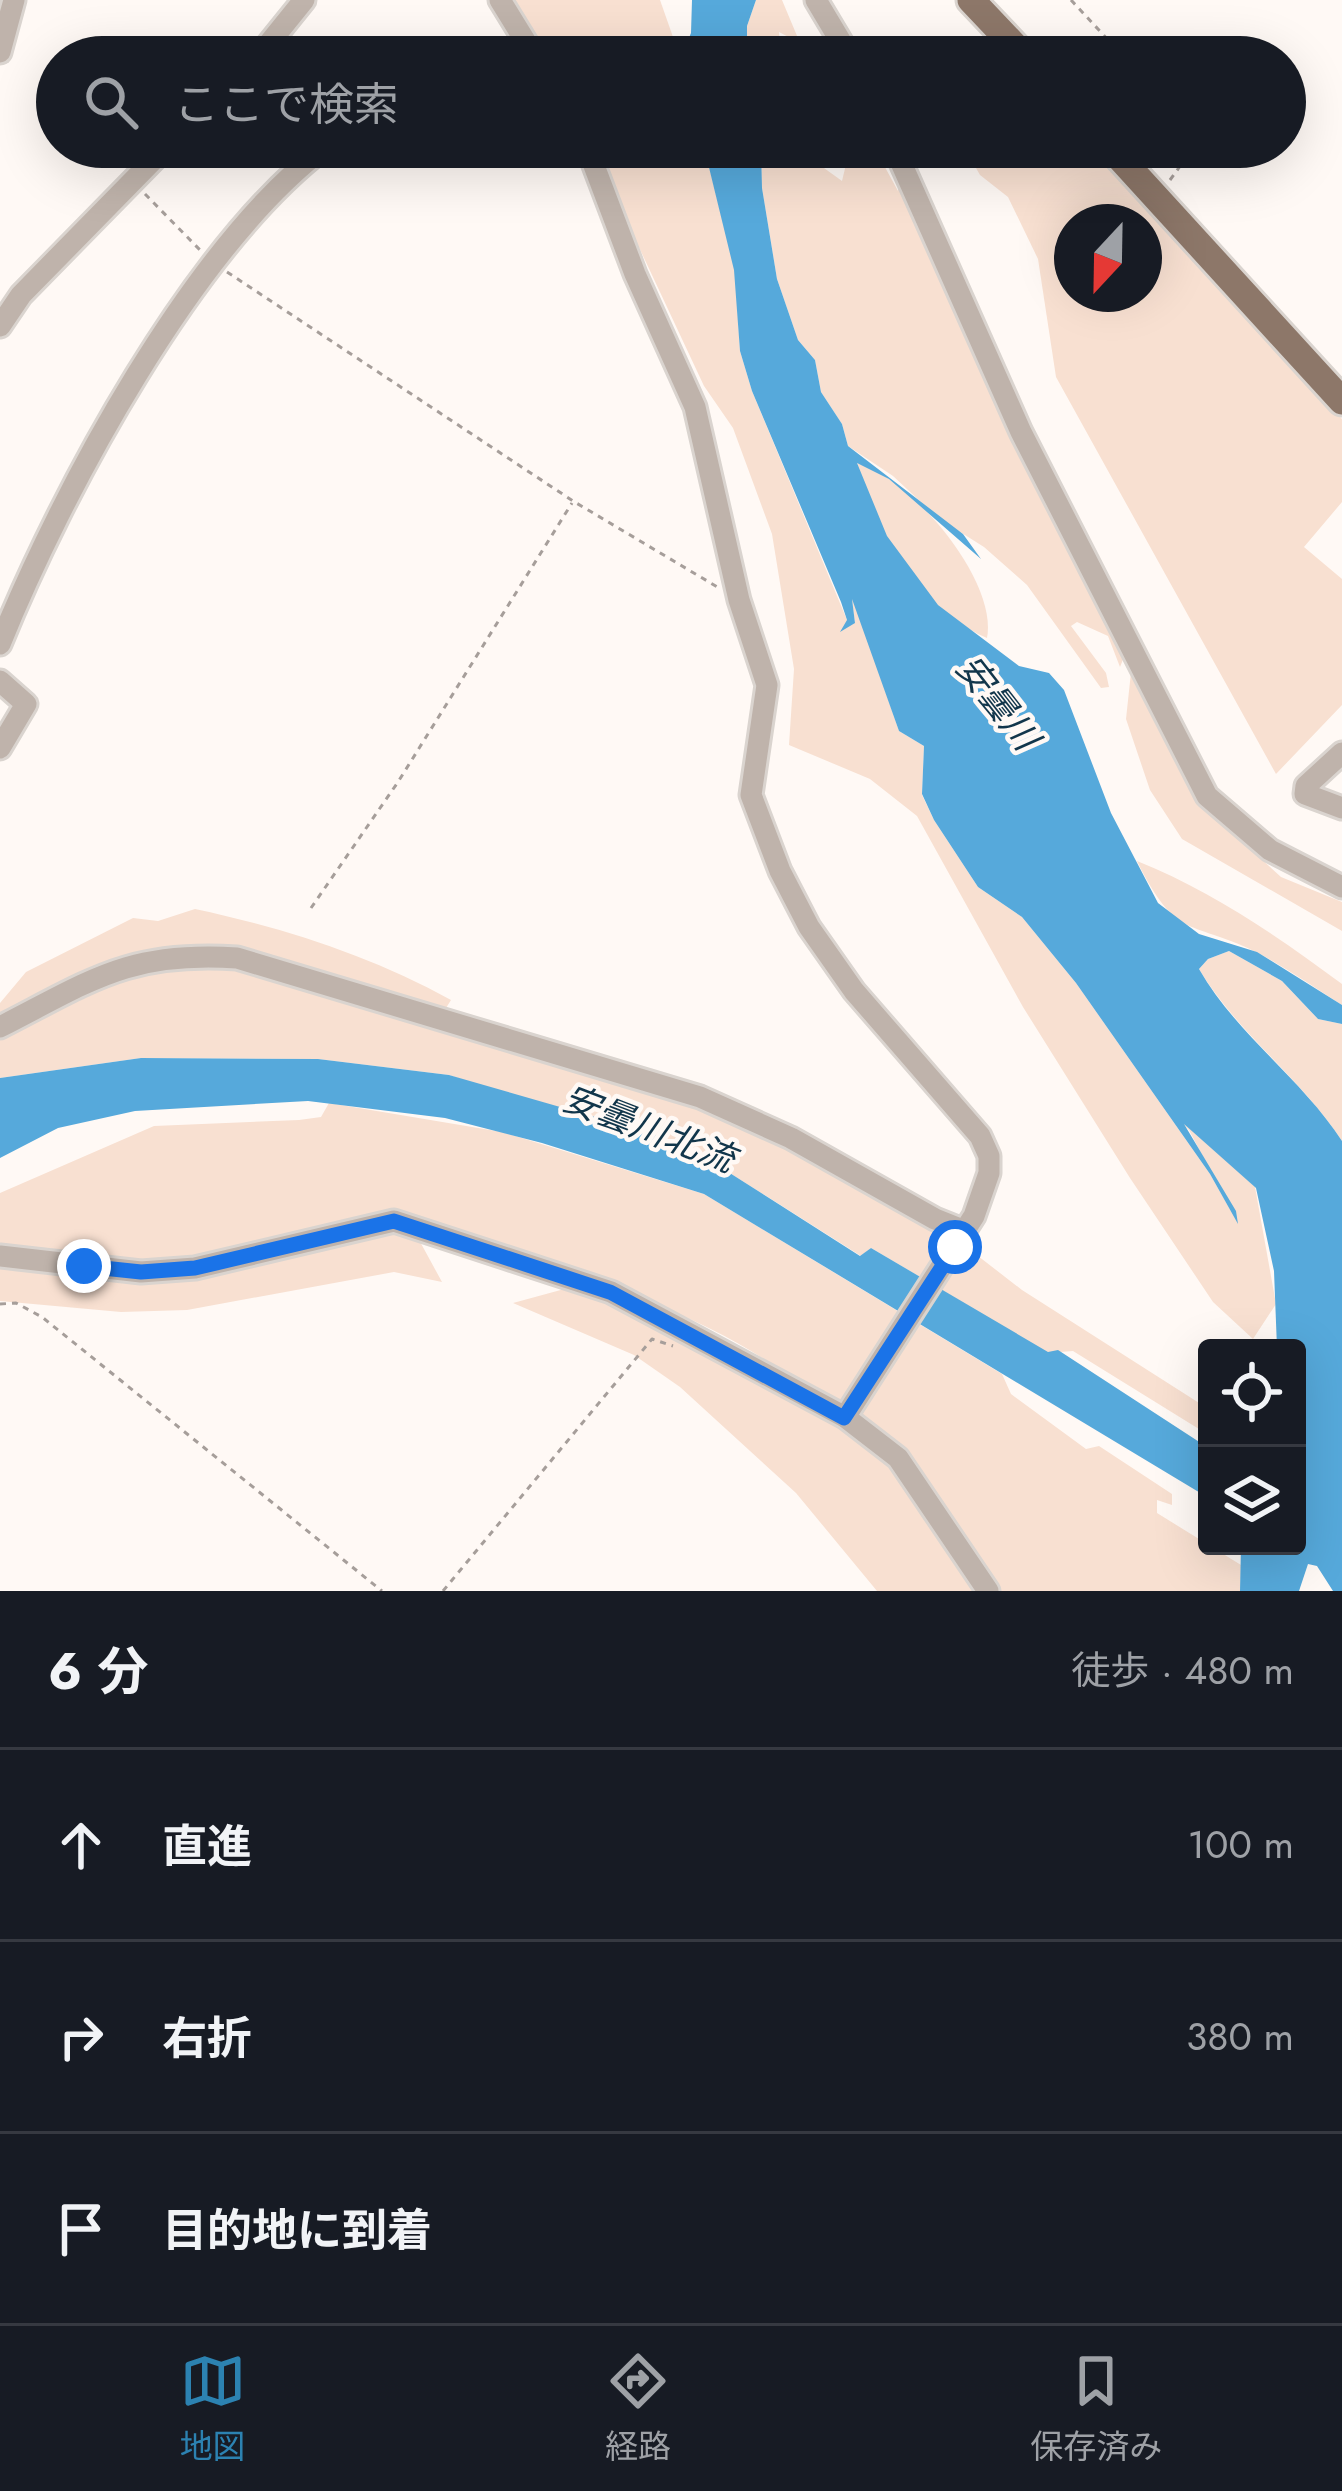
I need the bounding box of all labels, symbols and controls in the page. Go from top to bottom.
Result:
search box [36,36,1306,168]
icon: search [78,69,144,135]
text: ここで検索 [174,72,399,137]
north arrow [1054,204,1162,312]
water label: 安曇川 [944,643,1054,764]
water label: 安曇川北流 [556,1071,747,1186]
route start [928,1220,982,1274]
route end [57,1239,111,1293]
map controls [1198,1339,1306,1555]
button: locate [1198,1339,1306,1447]
button: layers [1198,1447,1306,1555]
text: 6 分 [48,1634,148,1708]
text: 徒歩 · 480 m [1071,1642,1294,1699]
icon: ahead [48,1812,114,1878]
text: 直進 [162,1814,252,1879]
text: 100 m [1188,1816,1294,1873]
icon: right [48,2004,114,2070]
text: 右折 [162,2006,252,2071]
text: 380 m [1186,2008,1294,2065]
icon: arrive [48,2196,114,2262]
text: 目的地に到着 [162,2198,432,2263]
tab: 地図 [180,2348,246,2470]
tab: 経路 [605,2348,671,2470]
tab: 保存済み [1030,2348,1162,2470]

